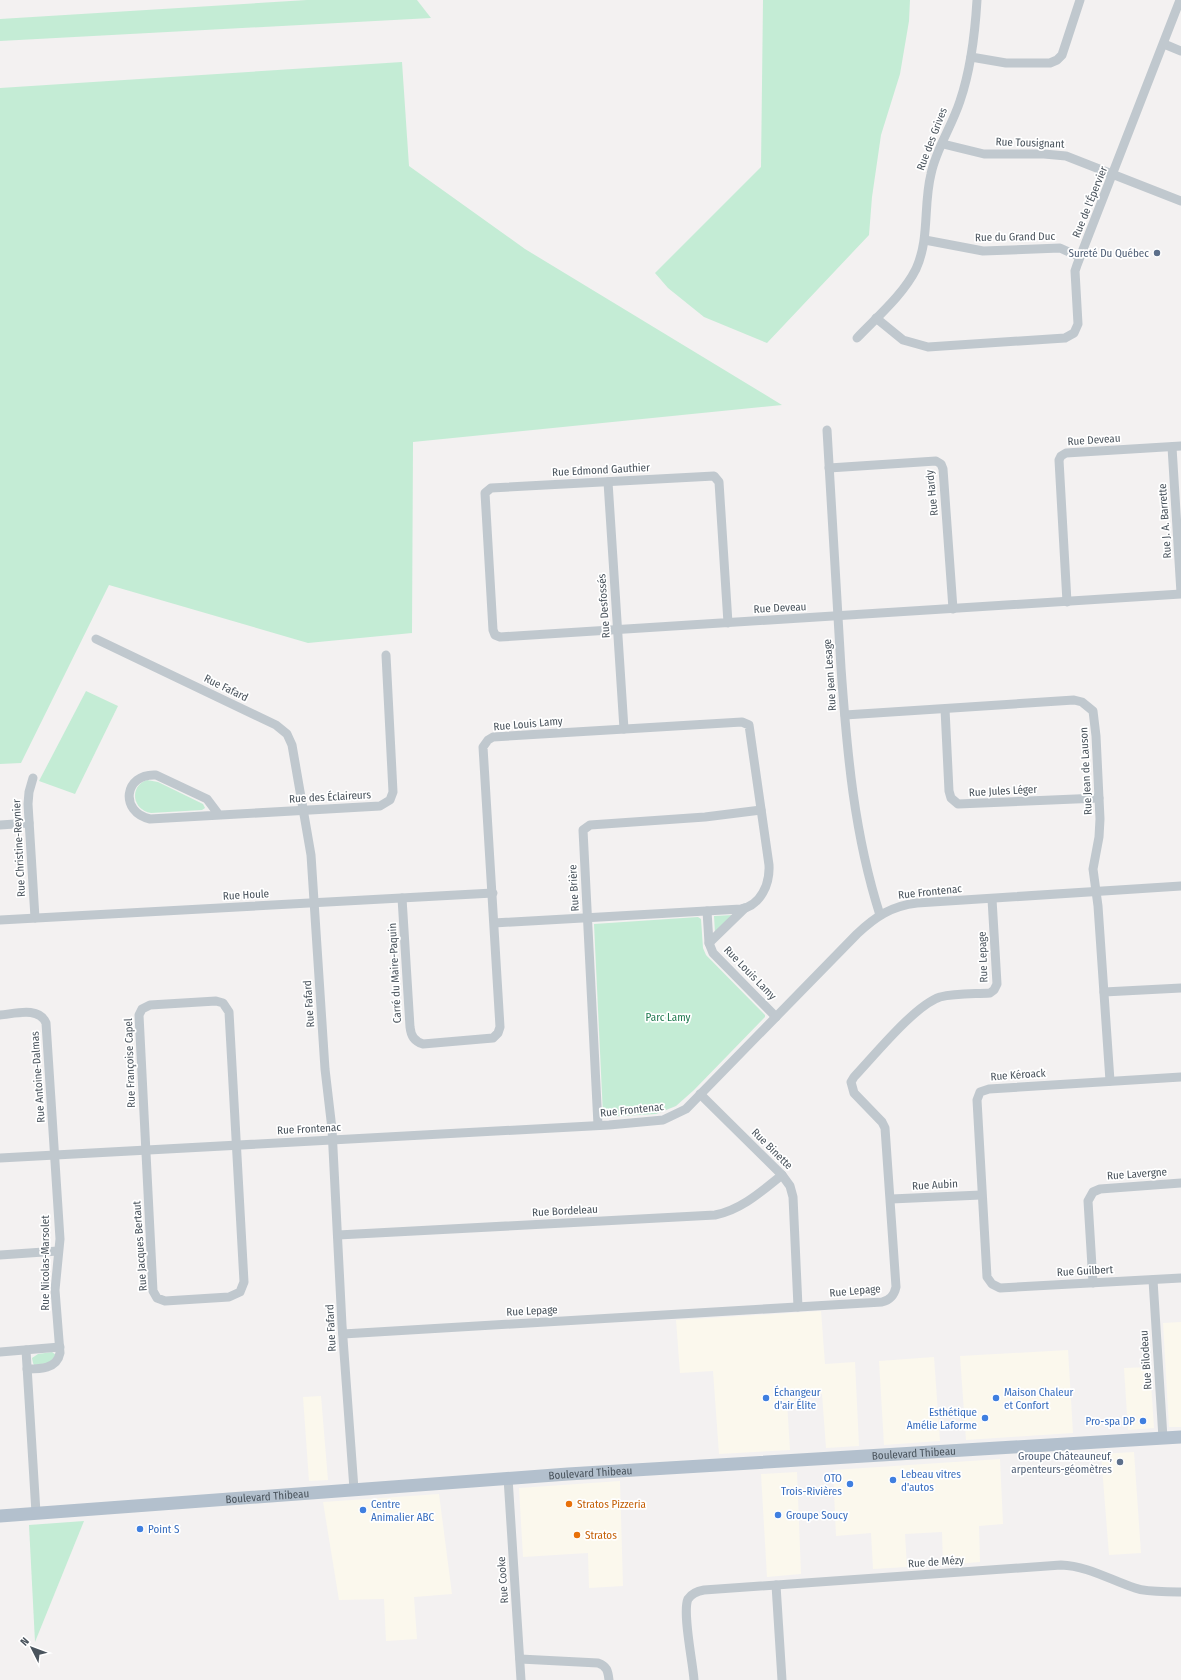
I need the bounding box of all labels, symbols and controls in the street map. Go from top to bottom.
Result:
street label: Rue des Grives [914,105,950,172]
street label: Rue Tousignant [995,135,1065,151]
street label: Rue de l'Épervier [1069,164,1110,240]
street label: Rue du Grand Duc [975,230,1056,244]
place label: Sureté Du Québec [1069,247,1149,260]
marker: Sureté Du Québec [1152,248,1162,258]
street label: Rue Deveau [1067,432,1121,448]
street label: Rue Edmond Gauthier [552,461,650,479]
street label: Rue Hardy [923,469,941,517]
street label: Rue J. A. Barrette [1156,483,1174,559]
street label: Rue Desfossés [595,573,613,639]
street label: Rue Deveau [753,600,807,616]
street label: Rue Jean Lesage [821,638,839,712]
street label: Rue Fafard [202,672,250,704]
street label: Rue Louis Lamy [493,714,563,734]
street label: Rue Jean de Lauson [1077,727,1095,815]
street label: Rue Jules Léger [968,783,1038,799]
street label: Rue des Éclaireurs [289,787,372,806]
street label: Rue Christine-Reynier [10,799,28,897]
street label: Rue Brière [566,864,582,912]
street label: Rue Frontenac [897,882,963,902]
street label: Rue Houle [223,887,269,903]
street label: Carré du Maire-Paquin [386,923,404,1023]
street label: Rue Lepage [976,931,990,983]
street label: Rue Louis Lamy [721,943,779,1003]
street label: Rue Fafard [301,980,317,1028]
park label: Parc Lamy [646,1011,691,1024]
street label: Rue Françoise Capel [122,1018,138,1108]
street label: Rue Antoine-Dalmas [28,1031,48,1123]
street label: Rue Kéroack [990,1067,1047,1083]
street label: Rue Frontenac [599,1100,665,1120]
street label: Rue Frontenac [277,1121,342,1137]
street label: Rue Binette [749,1126,795,1172]
street label: Rue Lavergne [1107,1165,1167,1183]
street label: Rue Aubin [912,1177,958,1193]
street label: Rue Jacques Bertaut [130,1200,150,1292]
street label: Rue Bordeleau [532,1203,598,1219]
street label: Rue Nicolas-Marsolet [39,1215,52,1311]
street label: Rue Guilbert [1057,1263,1114,1279]
street label: Rue Lepage [829,1282,881,1300]
street label: Rue Lepage [506,1303,558,1319]
street label: Rue Fafard [323,1304,339,1352]
street label: Rue Bilodeau [1137,1330,1155,1390]
place label: Échangeur d'air Élite [774,1385,821,1412]
place label: Maison Chaleur et Confort [1004,1386,1073,1412]
marker: Échangeur d'air Élite [761,1393,771,1403]
marker: Maison Chaleur et Confort [991,1393,1001,1403]
place label: Esthétique Amélie Laforme [907,1406,977,1432]
marker: Esthétique Amélie Laforme [980,1413,990,1423]
place label: Pro-spa DP [1086,1415,1135,1428]
marker: Pro-spa DP [1138,1416,1148,1426]
street label: Boulevard Thibeau [871,1444,956,1462]
place label: Groupe Châteauneuf, arpenteurs-géomètres [1011,1450,1112,1476]
marker: Groupe Châteauneuf, arpenteurs-géomètres [1115,1457,1125,1467]
street label: Boulevard Thibeau [548,1464,633,1482]
place label: Lebeau vitres d'autos [901,1468,961,1494]
place label: OTO Trois-Rivières [781,1472,842,1498]
marker: Lebeau vitres d'autos [888,1475,898,1485]
marker: OTO Trois-Rivières [845,1479,855,1489]
street label: Boulevard Thibeau [225,1487,310,1506]
place label: Centre Animalier ABC [371,1498,434,1524]
place label: Stratos Pizzeria [577,1498,646,1511]
marker: Stratos Pizzeria [564,1499,574,1509]
marker: Centre Animalier ABC [358,1505,368,1515]
place label: Groupe Soucy [786,1509,848,1522]
marker: Groupe Soucy [773,1510,783,1520]
place label: Point S [148,1523,180,1536]
marker: Point S [135,1524,145,1534]
place label: Stratos [585,1529,617,1542]
marker: Stratos [572,1530,582,1540]
street label: Rue de Mézy [908,1554,965,1570]
street label: Rue Cooke [495,1556,511,1604]
north arrow [12,1628,52,1668]
text: N [18,1635,32,1648]

